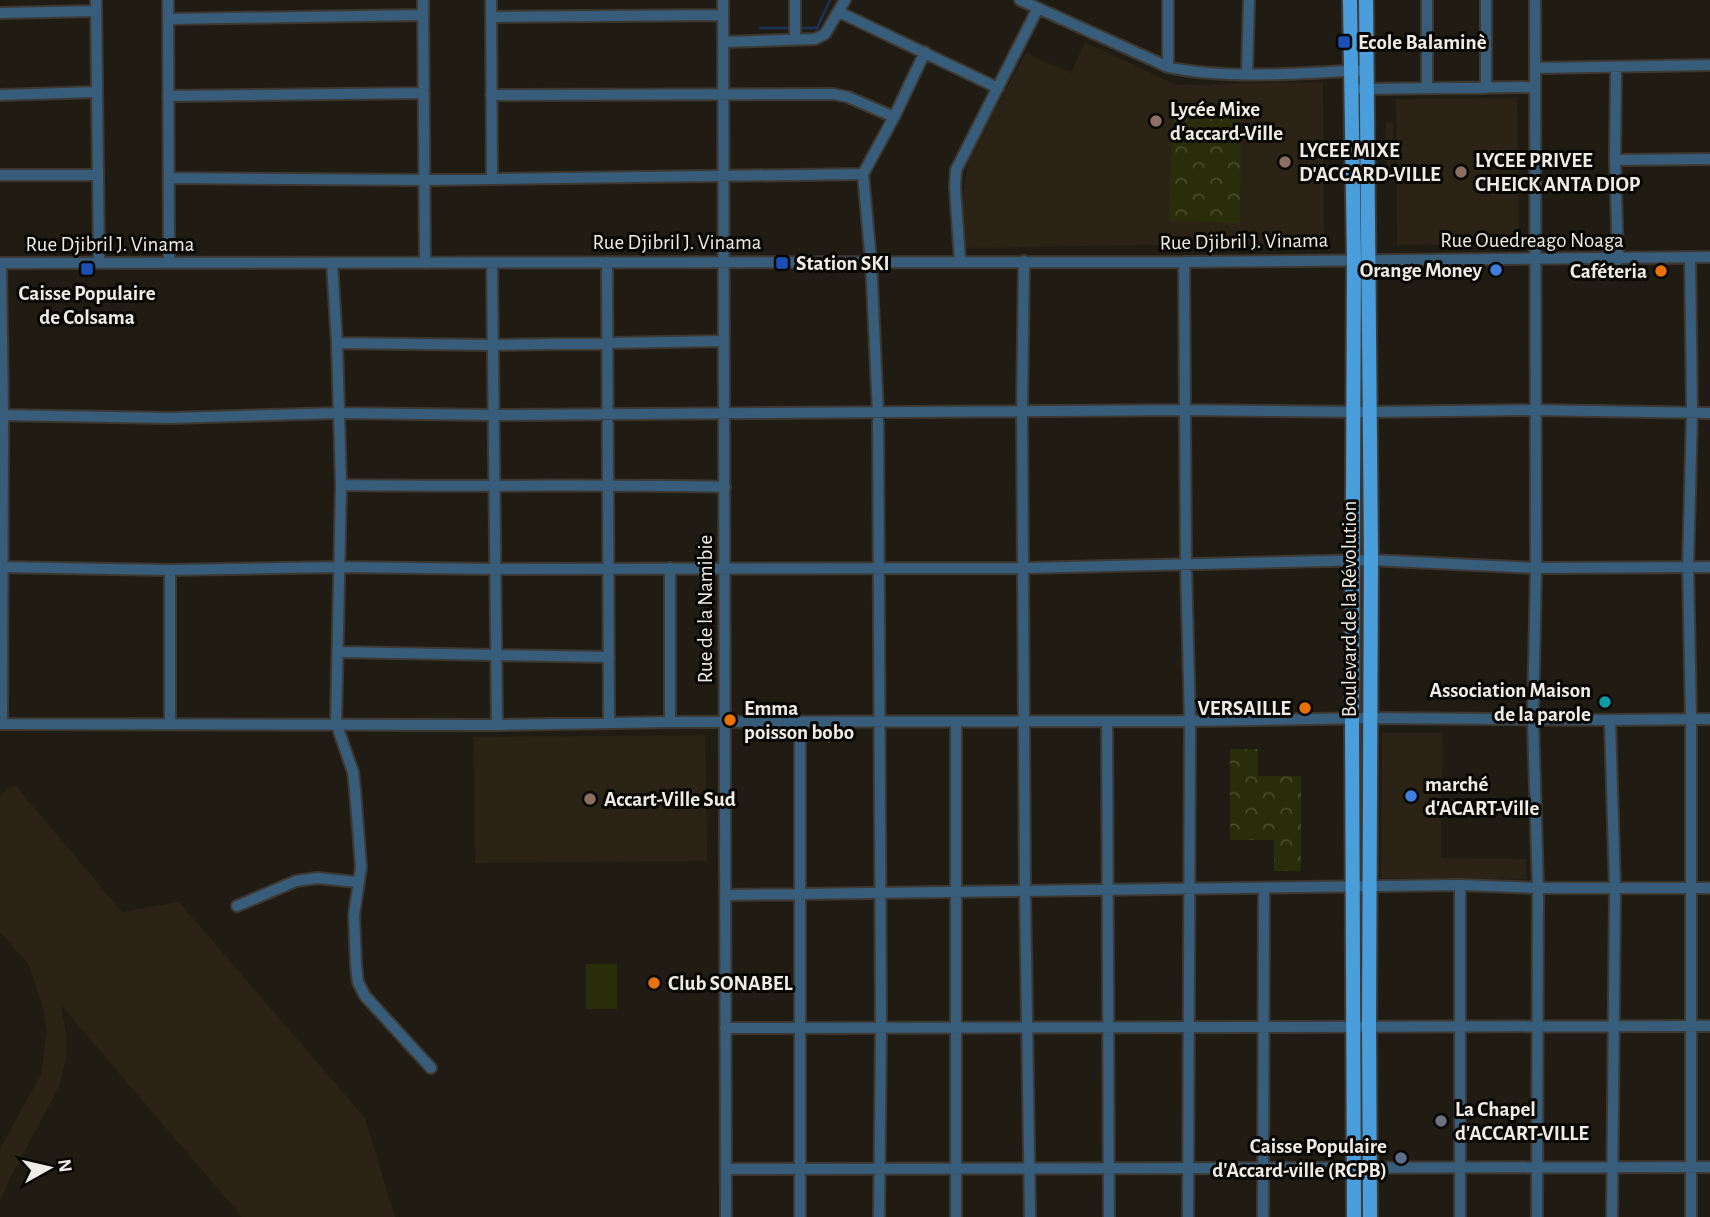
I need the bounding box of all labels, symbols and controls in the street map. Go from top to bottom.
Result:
place label: Ecole Balaminè [1358,32,1487,53]
marker: Ecole Balaminè [1336,34,1352,50]
place label: Lycée Mixe d'accard-Ville [1170,99,1283,144]
marker: Lycée Mixe d'accard-Ville [1148,113,1164,129]
place label: LYCEE MIXE D'ACCARD-VILLE [1299,140,1441,185]
place label: LYCEE PRIVEE CHEICK ANTA DIOP [1475,150,1641,195]
marker: LYCEE MIXE D'ACCARD-VILLE [1277,154,1293,170]
marker: LYCEE PRIVEE CHEICK ANTA DIOP [1453,164,1469,180]
street label: Rue Djibril J. Vinama [1159,230,1329,253]
street label: Rue Ouedreago Noaga [1440,230,1624,251]
street label: Rue Djibril J. Vinama [593,232,762,253]
street label: Rue Djibril J. Vinama [26,234,195,255]
place label: Station SKI [796,253,890,274]
marker: Station SKI [774,255,790,271]
place label: Orange Money [1360,260,1483,281]
marker: Caisse Populaire de Colsama [79,261,95,277]
place label: Caféteria [1570,261,1647,282]
marker: Orange Money [1488,262,1504,278]
marker: Caféteria [1653,263,1669,279]
place label: Caisse Populaire de Colsama [18,283,156,328]
street label: Boulevard de la Révolution [1339,501,1360,717]
street label: Rue de la Namibie [695,535,716,683]
place label: Association Maison de la parole [1430,680,1591,725]
marker: Association Maison de la parole [1597,694,1613,710]
place label: Emma poisson bobo [744,698,854,743]
place label: VERSAILLE [1198,698,1291,719]
marker: VERSAILLE [1297,700,1313,716]
marker: Emma poisson bobo [722,712,738,728]
place label: marché d'ACART-Ville [1425,774,1540,819]
marker: marché d'ACART-Ville [1403,788,1419,804]
place label: Accart-Ville Sud [604,789,736,810]
marker: Accart-Ville Sud [582,791,598,807]
place label: Club SONABEL [668,973,793,994]
marker: Club SONABEL [646,975,662,991]
place label: La Chapel d'ACCART-VILLE [1455,1099,1589,1144]
marker: La Chapel d'ACCART-VILLE [1433,1113,1449,1129]
north arrow [14,1133,84,1203]
place label: Caisse Populaire d'Accard-ville (RCPB) [1212,1136,1387,1181]
marker: Caisse Populaire d'Accard-ville (RCPB) [1393,1150,1409,1166]
text: N [54,1158,75,1174]

